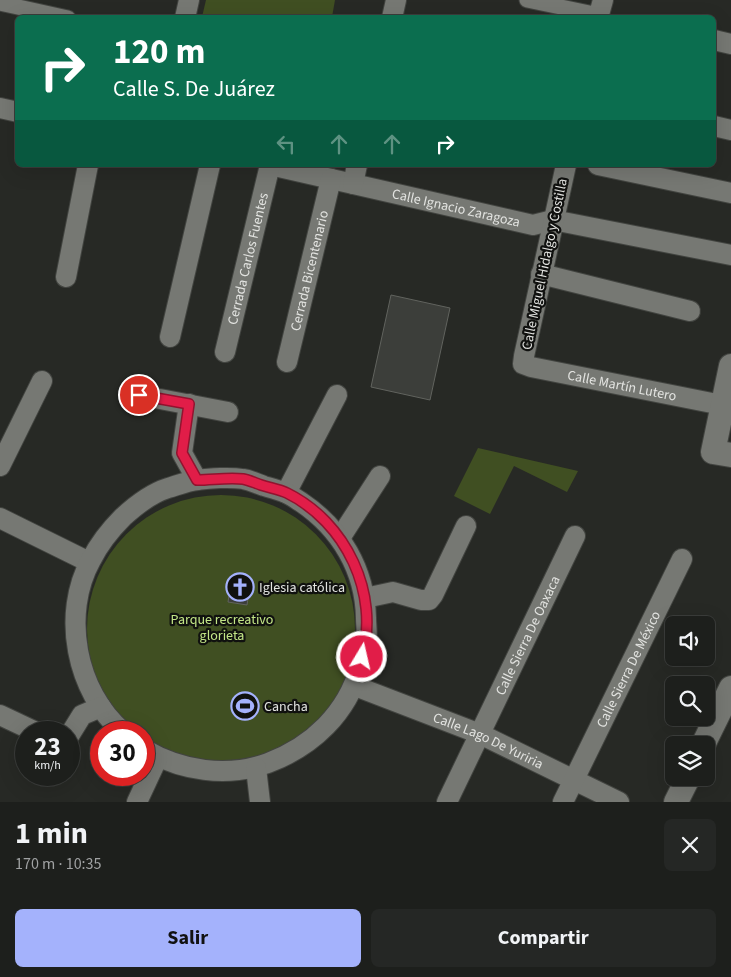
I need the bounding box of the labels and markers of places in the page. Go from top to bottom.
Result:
pin [118,374,160,416]
church icon: Iglesia católica [225,572,255,602]
place label: Iglesia católica [259,578,345,598]
sports icon: Cancha [230,691,260,721]
place label: Cancha [264,697,308,717]

